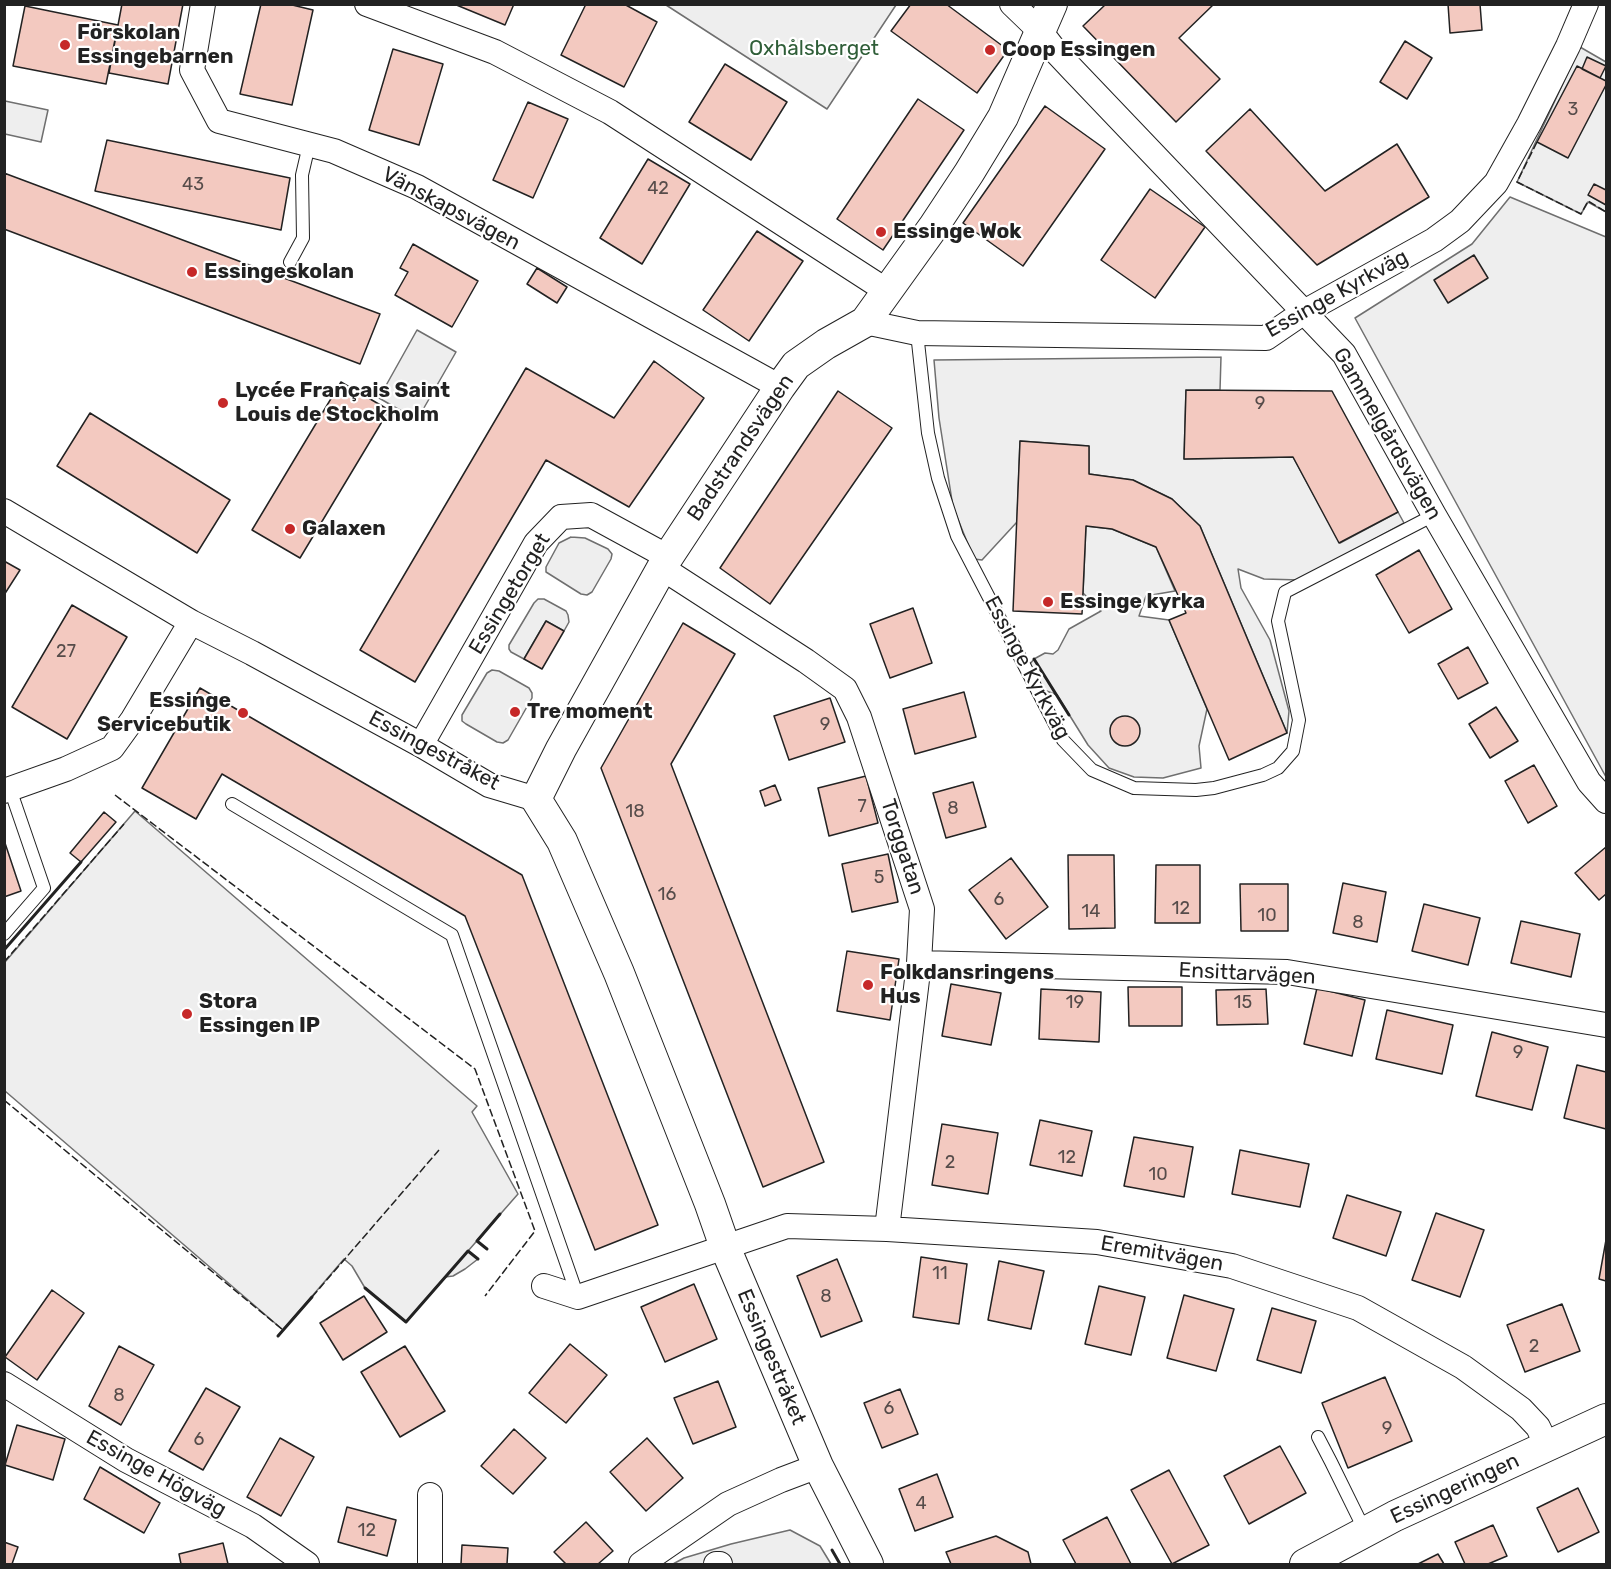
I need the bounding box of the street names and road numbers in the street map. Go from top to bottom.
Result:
street label: Vänskapsvägen [378,162,524,256]
street label: Essinge Kyrkväg [1261,245,1413,343]
street label: Gammelgårdsvägen [1327,343,1447,525]
street label: Badstrandsvägen [683,370,799,526]
street label: Essingetorget [464,529,556,659]
street label: Essinge Kyrkväg [979,592,1075,744]
street label: Essingestråket [364,706,504,796]
street label: Torggatan [875,796,929,898]
street label: Ensittarvägen [1178,958,1316,990]
street label: Eremitvägen [1099,1231,1225,1277]
street label: Essingestråket [731,1285,811,1429]
street label: Essinge Högväg [82,1425,230,1523]
street label: Essingeringen [1387,1448,1523,1530]

